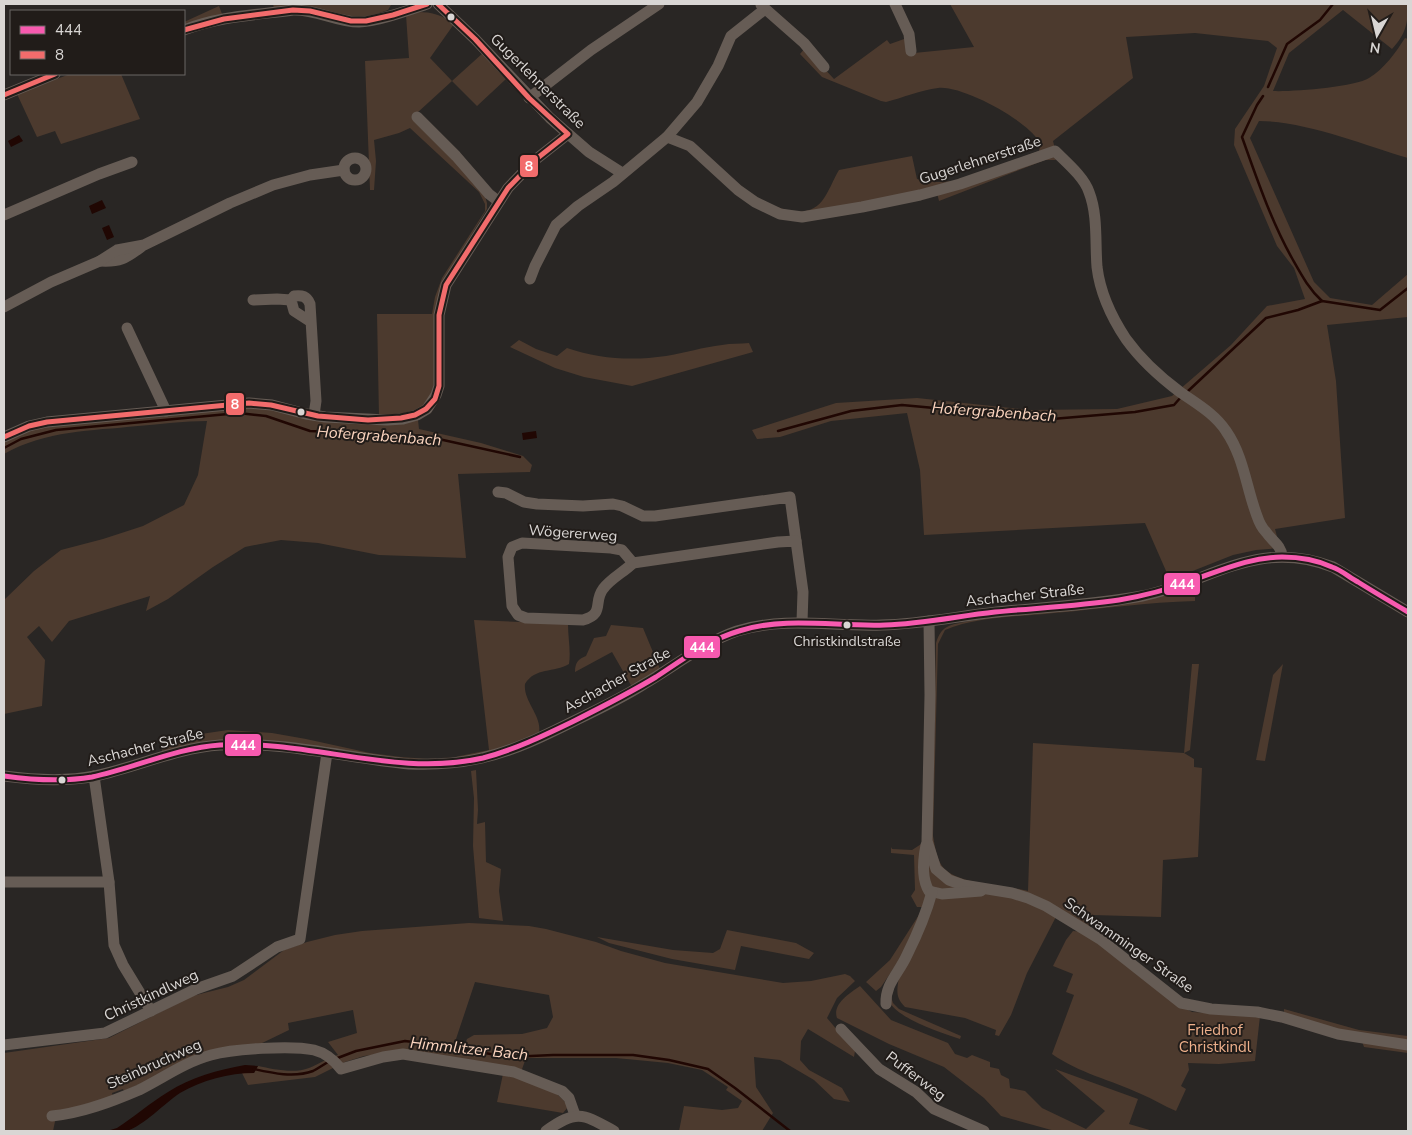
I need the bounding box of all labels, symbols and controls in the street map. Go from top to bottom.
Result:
legend [10,10,185,75]
north arrow [1352,10,1402,60]
unlabelled marker [446,12,456,22]
text: 444 [55,20,82,40]
street label: Gugerlehnerstraße [486,29,590,133]
text: N [1369,37,1382,58]
text: 8 [55,45,64,65]
street label: Gugerlehnerstraße [917,131,1043,189]
line badge: 8 [519,154,539,178]
text: 8 [525,157,533,176]
line badge: 8 [225,392,245,416]
text: 8 [231,395,239,414]
water label: Hofergrabenbach [931,397,1057,427]
unlabelled marker [296,407,306,417]
water label: Hofergrabenbach [316,421,442,451]
street label: Wögererweg [528,520,618,546]
line badge: 444 [1163,572,1201,596]
text: 444 [1169,575,1195,594]
street label: Aschacher Straße [965,579,1085,611]
marker: Christkindlstraße [842,620,852,630]
place label: Christkindlstraße [793,632,901,651]
line badge: 444 [683,635,721,659]
text: 444 [689,638,715,657]
street label: Aschacher Straße [560,642,674,718]
street label: Aschacher Straße [85,723,205,771]
line badge: 444 [224,733,262,757]
text: 444 [230,736,256,755]
unlabelled marker [57,775,67,785]
street label: Schwamminger Straße [1060,893,1198,997]
street label: Christkindlweg [101,964,201,1026]
park label: Friedhof Christkindl [1179,1020,1252,1057]
water label: Himmlitzer Bach [409,1032,529,1066]
street label: Steinbruchweg [104,1034,204,1094]
street label: Pufferweg [882,1047,950,1105]

